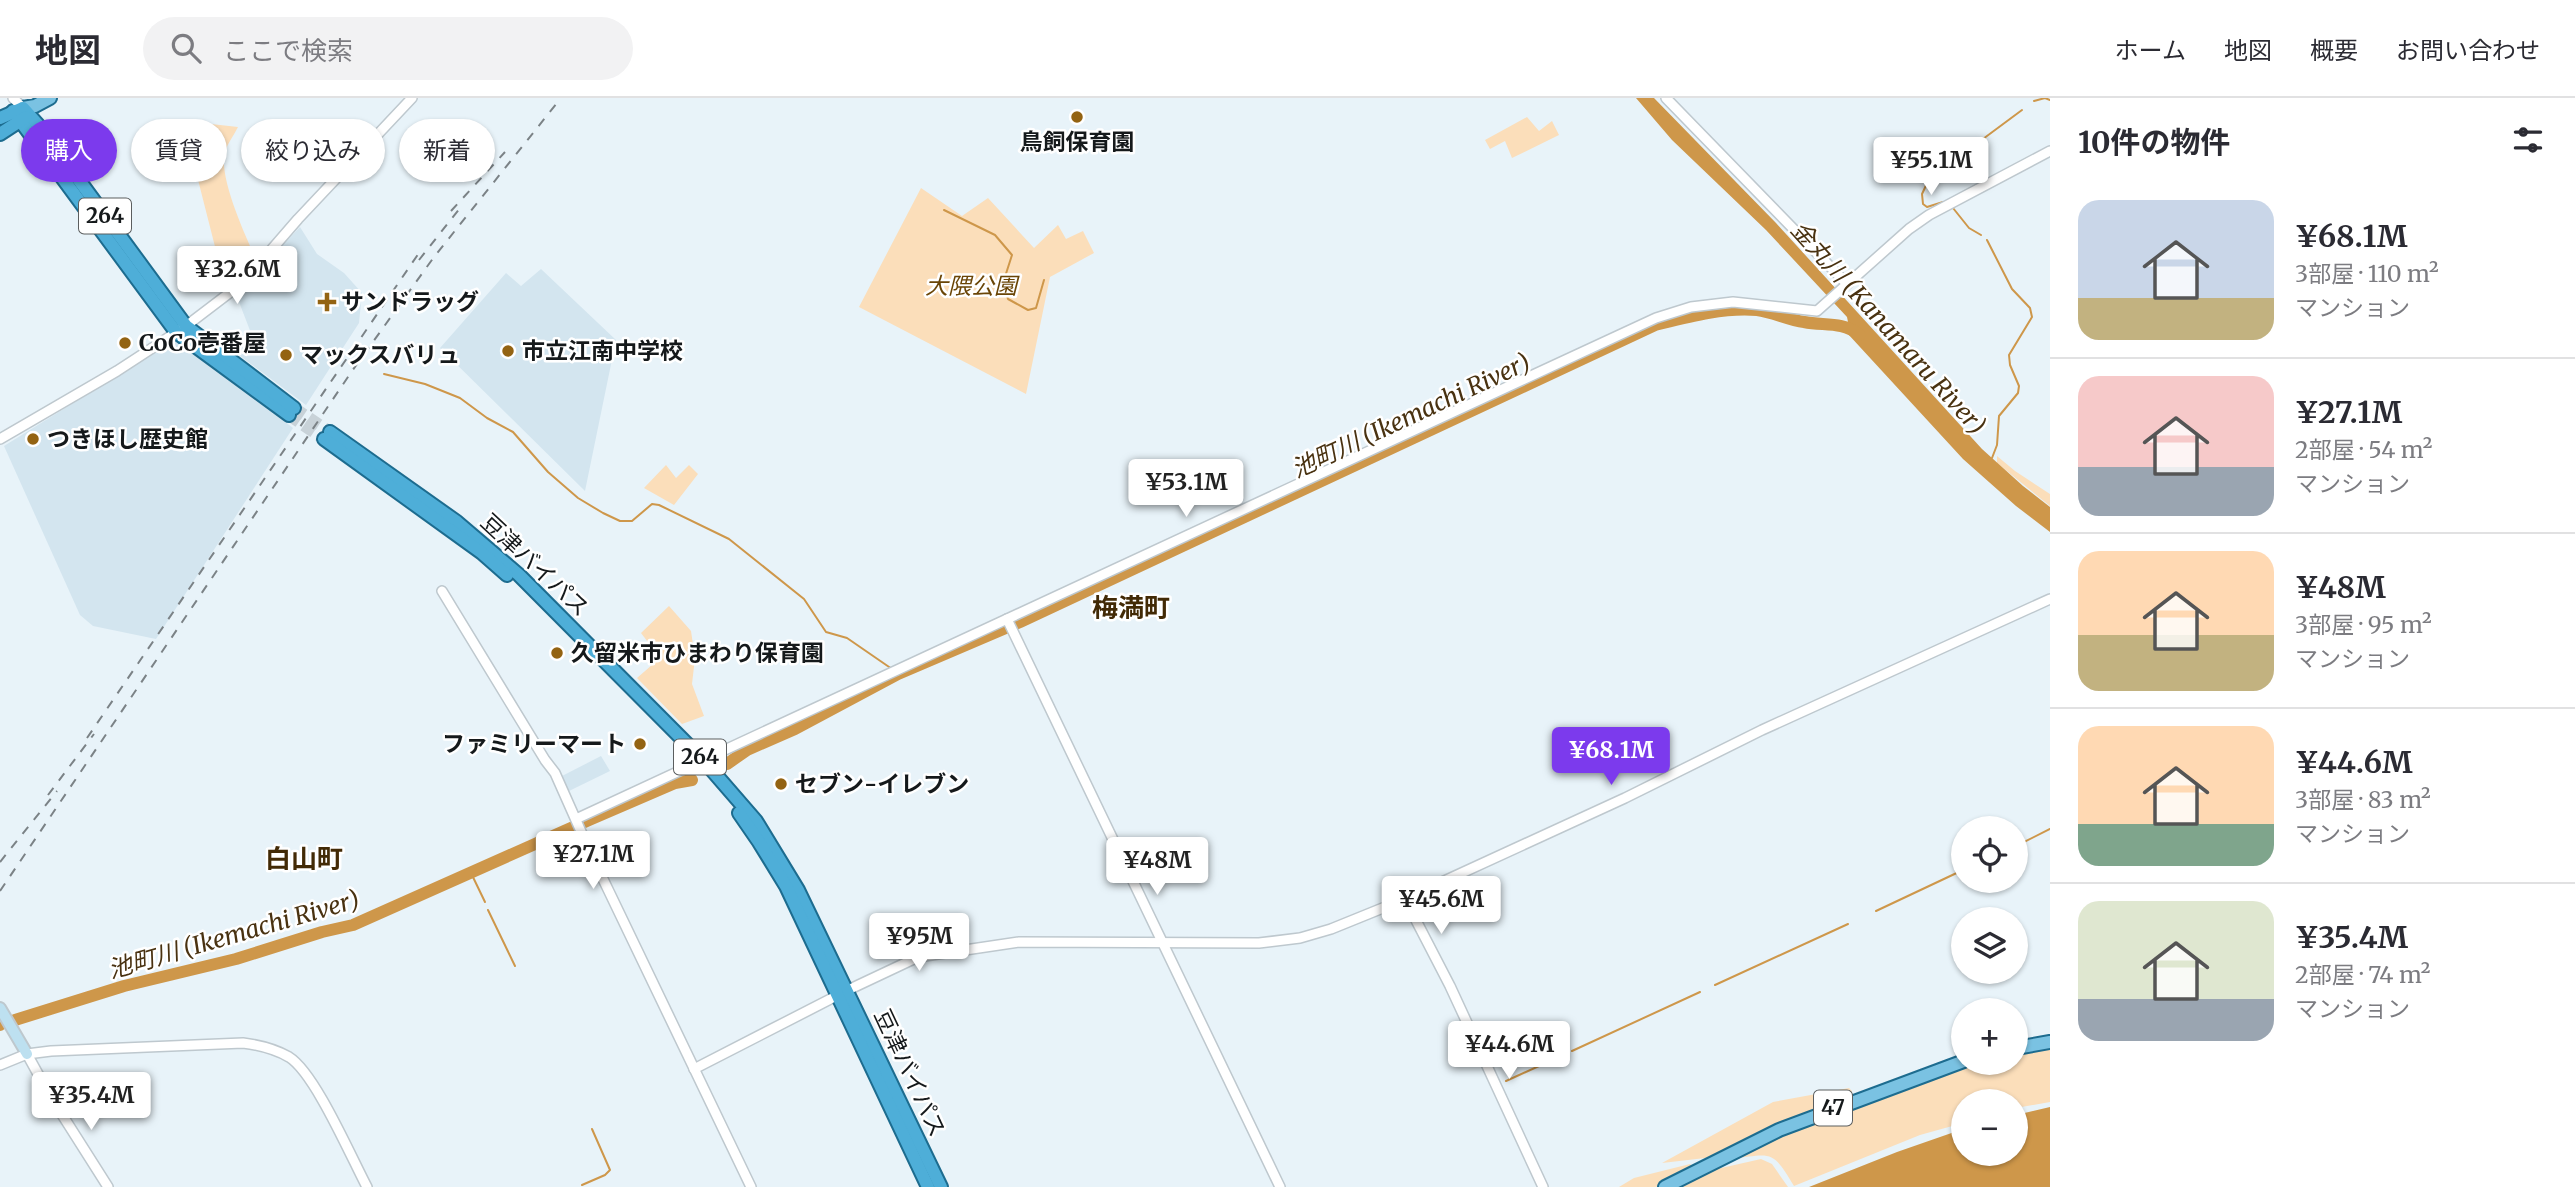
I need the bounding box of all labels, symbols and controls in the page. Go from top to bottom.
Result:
search box [143,17,633,80]
icon: search [167,29,205,67]
text: 地図 [35,30,101,71]
text: ここで検索 [223,34,353,67]
text: ホーム [2115,35,2186,66]
text: 地図 [2224,35,2272,66]
text: 概要 [2310,35,2358,66]
text: お問い合わせ [2396,35,2540,66]
marker: 鳥飼保育園 [1069,109,1085,125]
chip: 購入 [21,119,117,182]
chip: 賃貸 [131,119,227,182]
chip: 絞り込み [241,119,385,182]
chip: 新着 [399,119,495,182]
icon: filters [2509,121,2547,159]
text: 10件の物件 [2078,123,2231,161]
place label: 鳥飼保育園 [1020,127,1135,156]
pin: ¥55.1M [1874,138,1988,197]
text: ¥55.1M [1889,145,1973,174]
road number: 264 [79,198,131,234]
water label: 金丸川 (Kanamaru River) [1784,214,1993,441]
text: ¥68.1M [2295,217,2407,255]
icon: home [2134,228,2218,312]
pin: ¥32.6M [180,246,294,306]
text: ¥32.6M [193,254,281,283]
text: 3部屋 · 110 m² [2295,259,2439,288]
park label: 大隈公園 [925,271,1020,300]
place label: サンドラッグ [341,287,479,316]
text: マンション [2295,293,2410,322]
marker: サンドラッグ [319,294,335,310]
place label: CoCo壱番屋 [139,328,266,357]
marker: CoCo壱番屋 [117,335,133,351]
place label: 市立江南中学校 [522,336,683,365]
place label: マックスバリュ [300,340,460,369]
marker: 市立江南中学校 [500,343,516,359]
water label: 池町川 (Ikemachi River) [1286,346,1535,485]
marker: マックスバリュ [278,347,294,363]
text: ¥27.1M [2295,393,2402,431]
icon: home [2134,404,2218,488]
place label: つきほし歴史館 [47,424,208,453]
marker: つきほし歴史館 [25,431,41,447]
text: 2部屋 · 54 m² [2295,435,2432,464]
pin: ¥53.1M [1129,460,1243,519]
text: ¥53.1M [1144,467,1228,496]
text: マンション [2295,469,2410,498]
street label: 豆津バイパス [475,507,596,622]
text: ¥48M [2295,568,2386,606]
icon: home [2134,579,2218,663]
district label: 梅満町 [1092,591,1170,624]
text: 3部屋 · 95 m² [2295,610,2432,639]
place label: 久留米市ひまわり保育園 [571,638,824,667]
text: マンション [2295,644,2410,673]
marker: 久留米市ひまわり保育園 [549,645,565,661]
pin: ¥68.1M [1554,728,1668,787]
place label: ファミリーマート [442,729,626,758]
text: ¥68.1M [1568,735,1654,764]
marker: ファミリーマート [632,736,648,752]
road number: 264 [674,740,726,774]
text: ¥44.6M [2295,743,2413,781]
icon: home [2134,754,2218,838]
place label: セブン-イレブン [795,769,969,798]
marker: セブン-イレブン [773,776,789,792]
text: 3部屋 · 83 m² [2295,785,2431,814]
map controls [1951,816,2028,1166]
button: locate [1951,816,2028,893]
text: マンション [2295,819,2410,848]
pin: ¥27.1M [536,832,650,891]
pin: ¥48M [1116,838,1198,897]
text: ¥27.1M [552,839,634,868]
district label: 白山町 [265,842,343,875]
text: ¥48M [1122,845,1192,874]
pin: ¥45.6M [1384,876,1498,936]
water label: 池町川 (Ikemachi River) [104,884,363,985]
text: ¥45.6M [1398,884,1484,913]
button: layers [1951,907,2028,984]
pin: ¥95M [878,914,960,973]
text: ¥35.4M [2295,918,2408,956]
text: ¥95M [885,921,953,950]
icon: home [2134,929,2218,1013]
text: 2部屋 · 74 m² [2295,960,2431,989]
text: マンション [2295,994,2410,1023]
button: + [1951,998,2028,1075]
street label: 豆津バイパス [868,1004,953,1141]
pin: ¥44.6M [1452,1021,1566,1081]
text: ¥44.6M [1464,1029,1554,1058]
pin: ¥35.4M [34,1072,148,1132]
text: ¥35.4M [48,1080,134,1109]
button: − [1951,1089,2028,1166]
road number: 47 [1814,1090,1852,1126]

